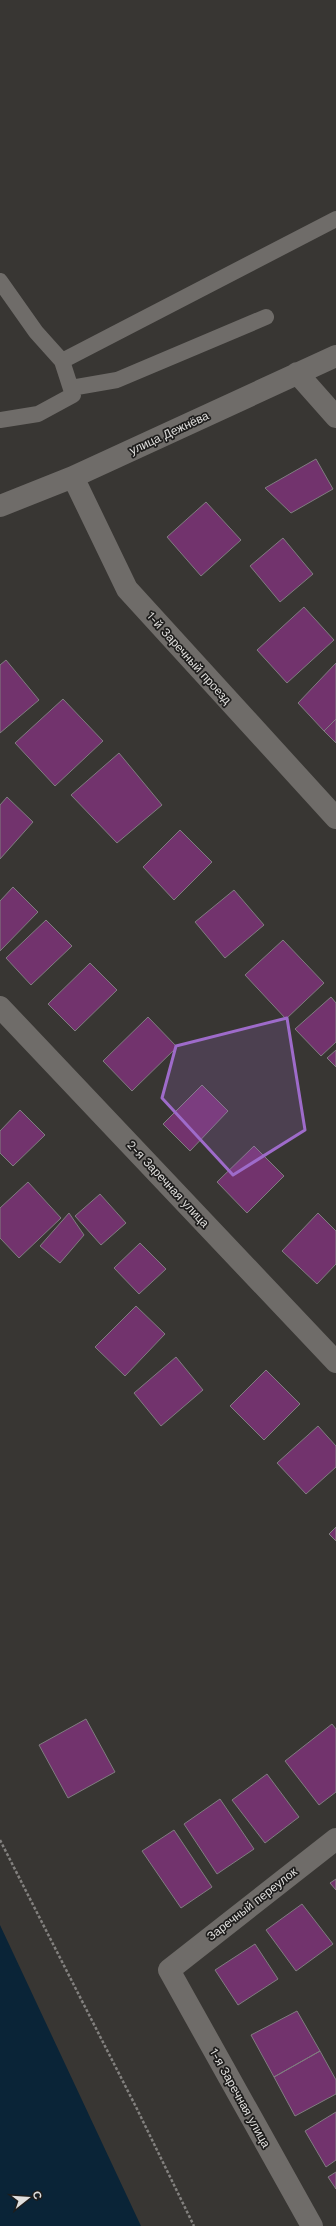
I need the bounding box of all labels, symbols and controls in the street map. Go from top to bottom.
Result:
street label: улица Дежнёва [127,408,211,458]
street label: 1-й Заречный проезд [144,609,234,707]
street label: 2-я Заречная улица [124,1138,212,1231]
street label: Заречный переулок [204,1864,300,1943]
street label: 1-я Заречная улица [207,2046,273,2150]
north arrow [8,2178,48,2218]
text: С [30,2190,44,2201]

